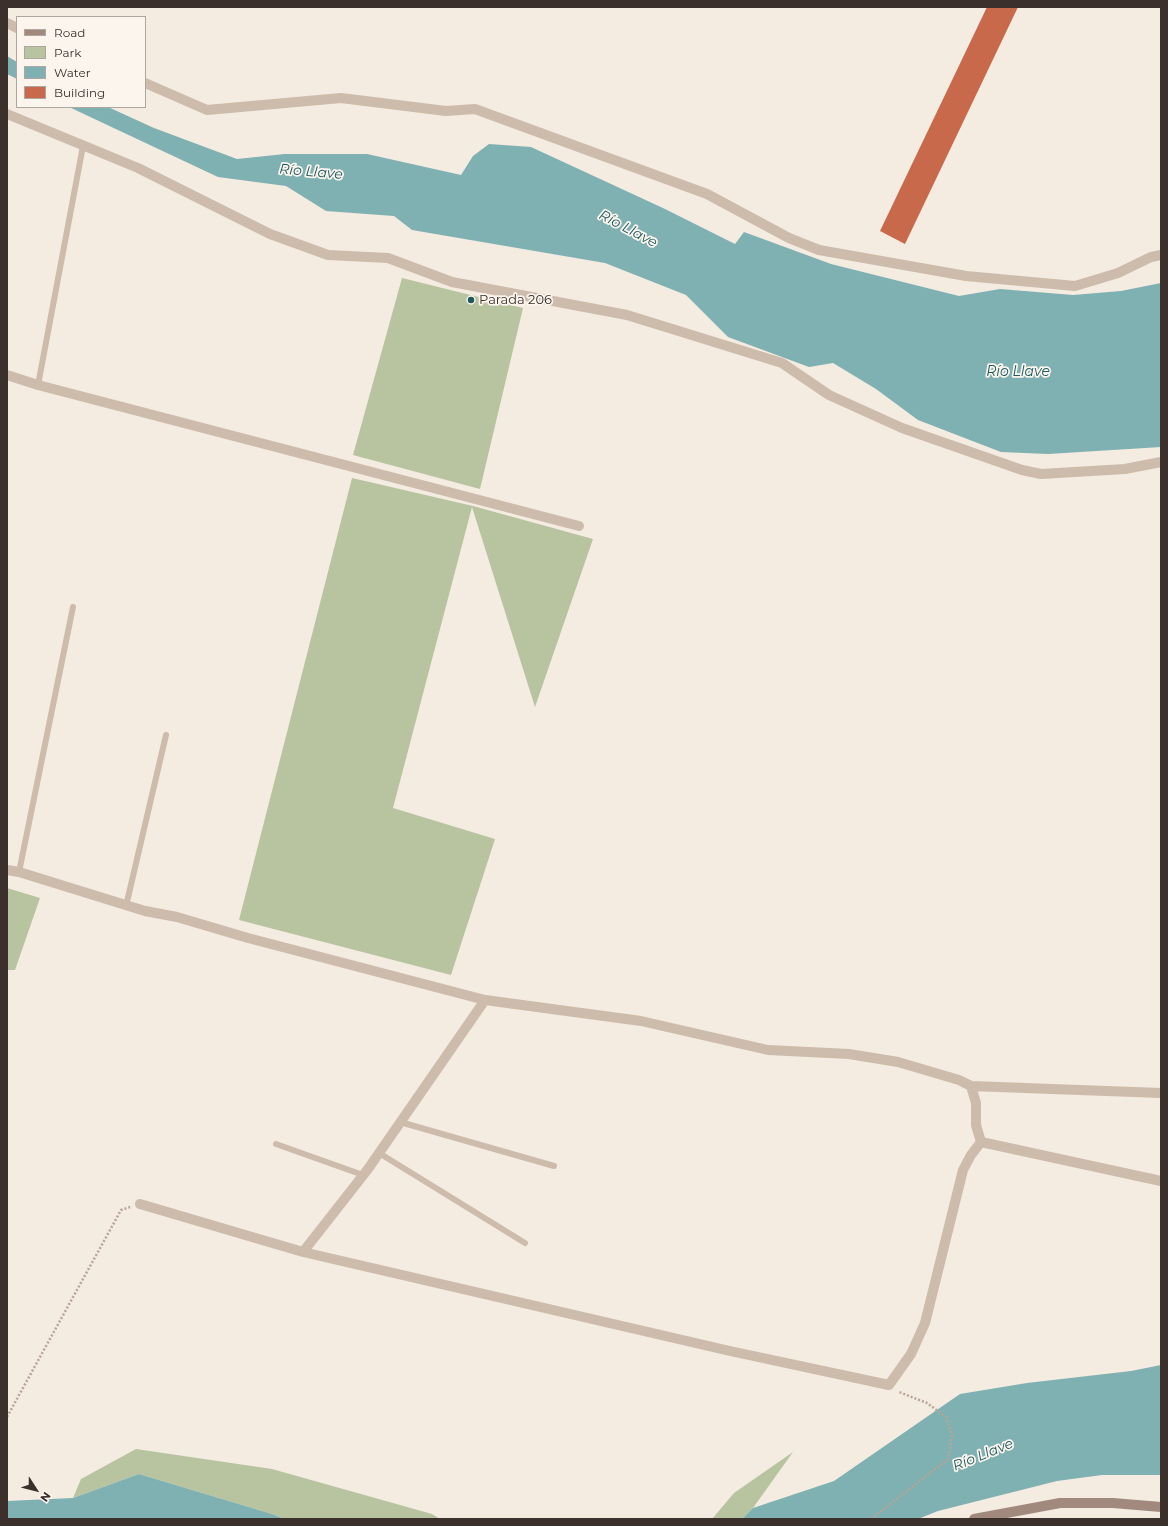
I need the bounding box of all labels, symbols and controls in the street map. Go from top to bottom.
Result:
legend [16,16,146,108]
text: Road [54,25,85,40]
text: Park [54,45,81,60]
text: Water [54,65,90,80]
text: Building [54,85,105,100]
water label: Río Llave [279,161,343,183]
water label: Río Llave [596,207,660,251]
place label: Parada 206 [479,292,552,308]
marker: Parada 206 [466,295,476,305]
water label: Río Llave [986,364,1050,380]
water label: Río Llave [950,1435,1016,1475]
north arrow [16,1470,56,1510]
text: N [37,1489,54,1505]

